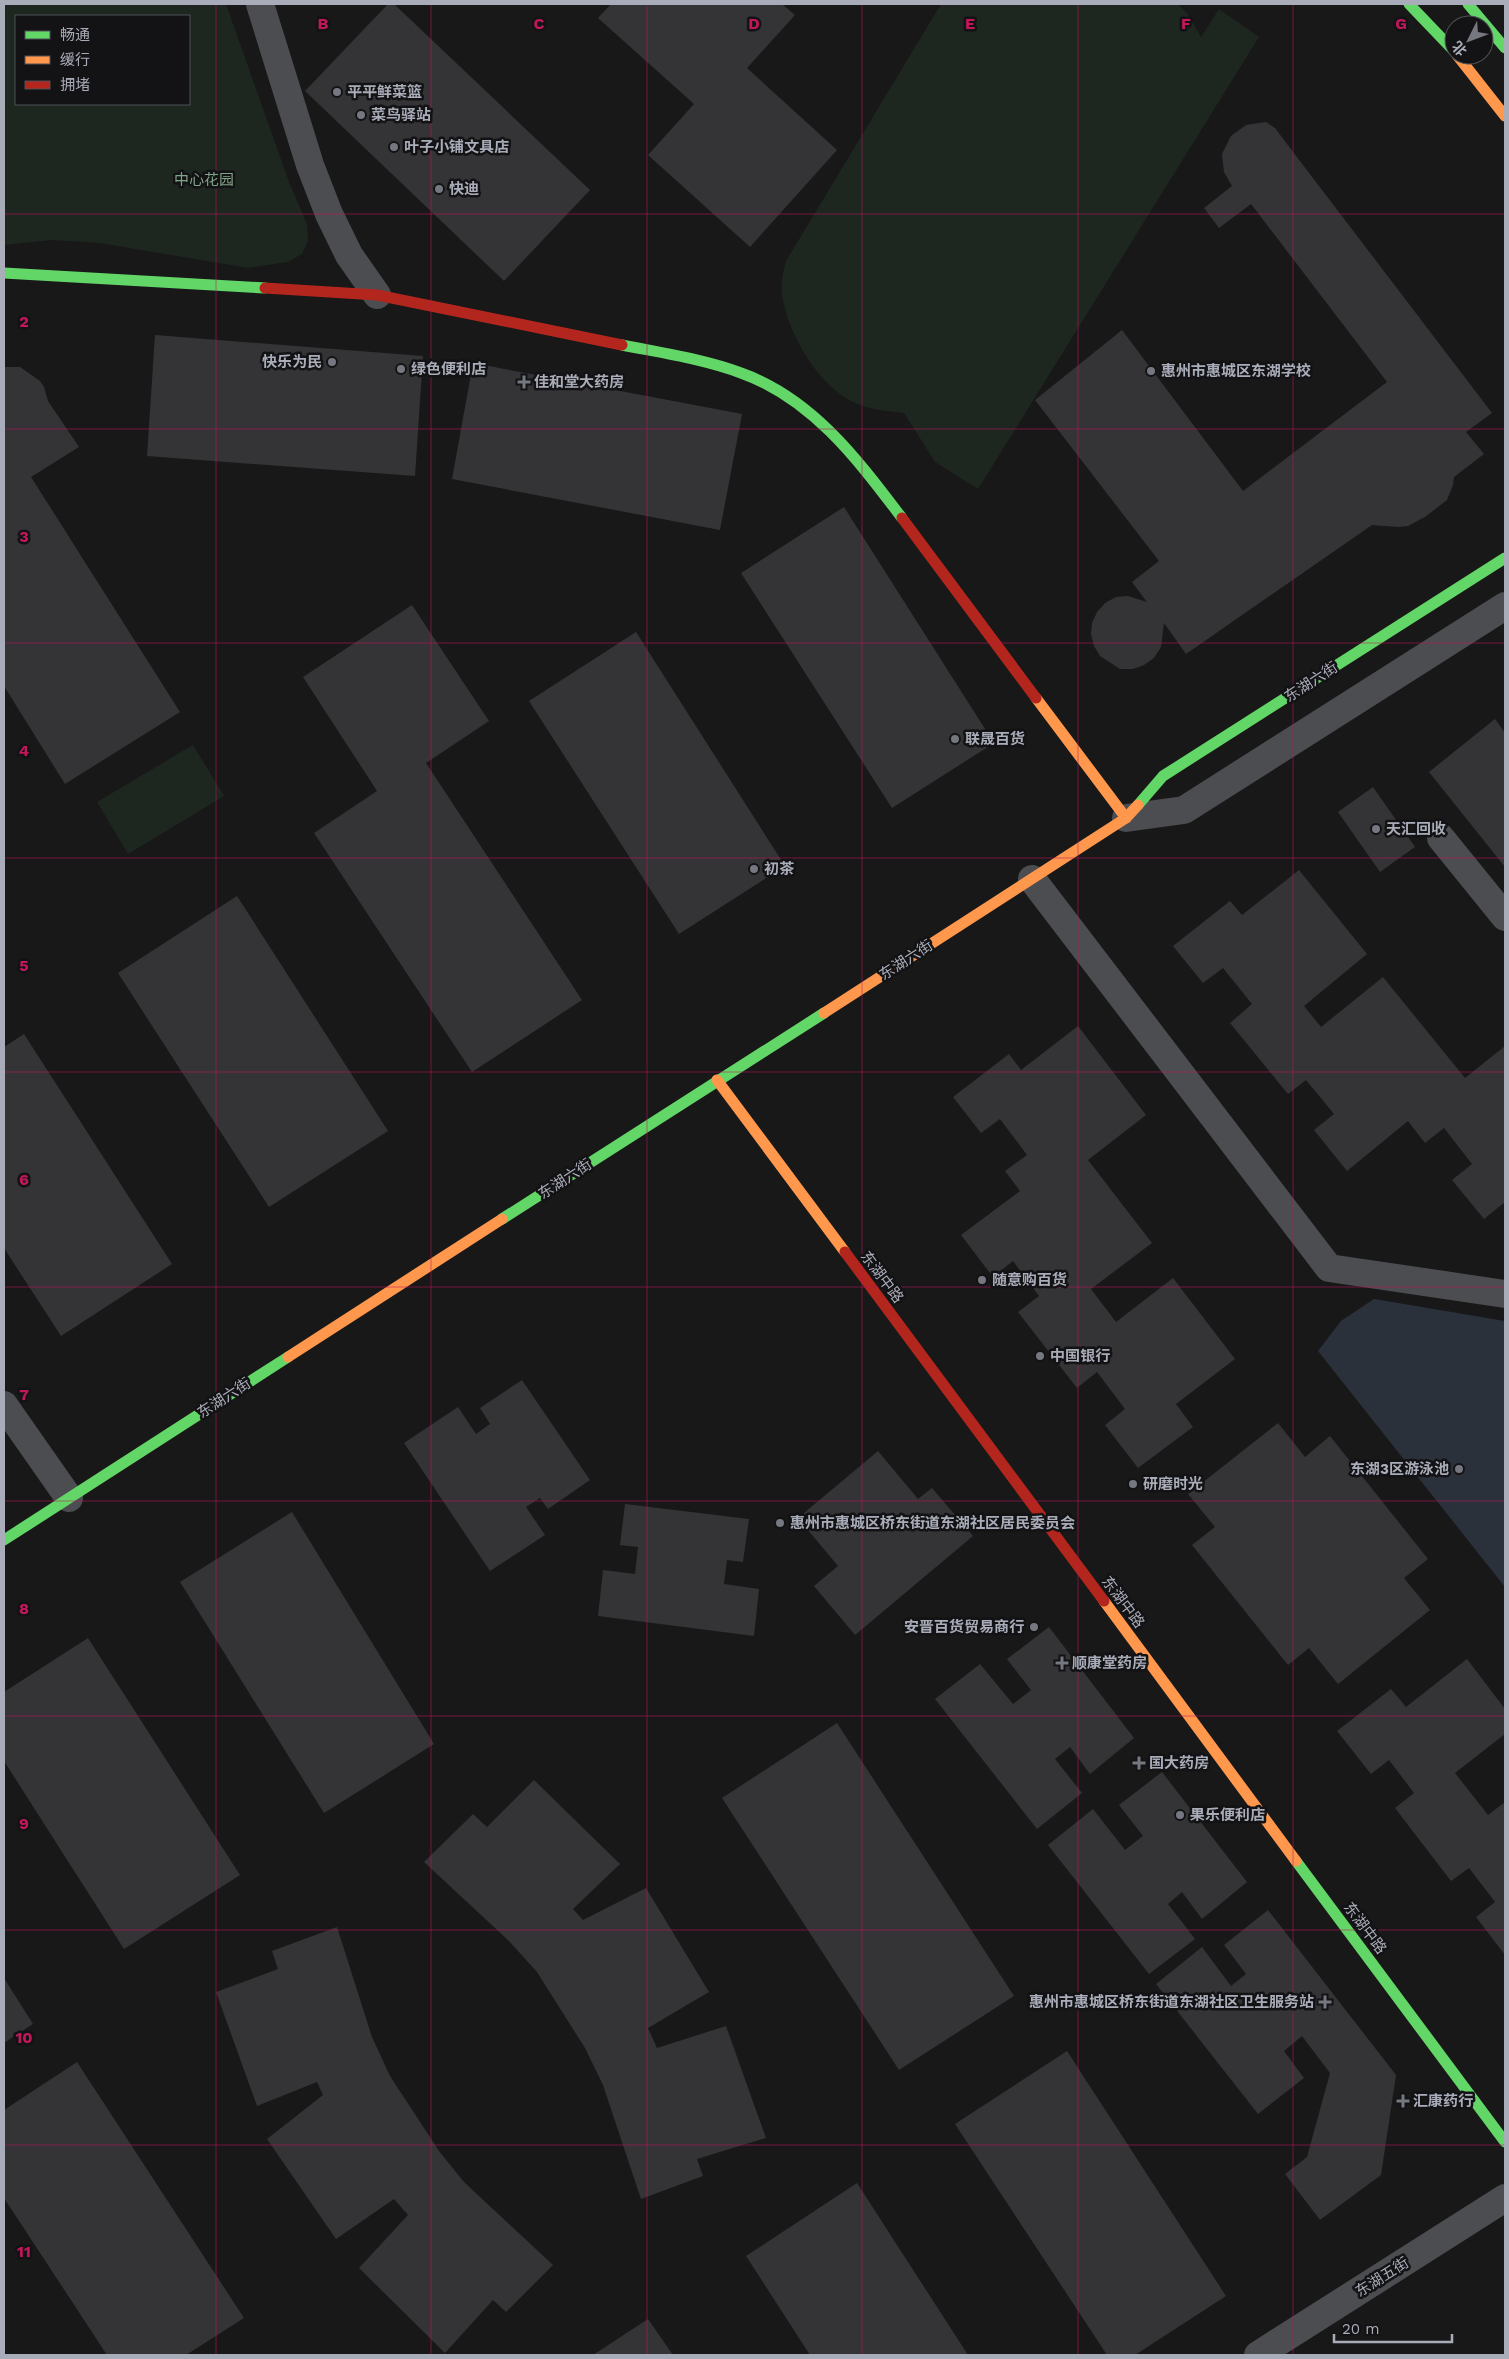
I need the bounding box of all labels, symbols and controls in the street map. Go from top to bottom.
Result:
text: B [318,14,329,33]
text: C [534,14,545,33]
text: D [748,14,760,33]
text: E [965,14,975,33]
text: F [1181,14,1191,33]
text: G [1395,14,1407,33]
legend [15,15,190,105]
north arrow [1444,15,1494,65]
text: 畅通 [60,26,90,44]
text: 北 [1449,38,1470,59]
text: 缓行 [60,51,90,69]
text: 拥堵 [60,76,90,94]
place label: 平平鲜菜篮 [347,83,422,101]
marker: 平平鲜菜篮 [331,86,343,98]
place label: 菜鸟驿站 [371,106,431,124]
marker: 菜鸟驿站 [355,109,367,121]
place label: 叶子小铺文具店 [404,138,509,156]
marker: 叶子小铺文具店 [388,141,400,153]
park label: 中心花园 [174,171,234,189]
place label: 快迪 [449,180,479,198]
marker: 快迪 [433,183,445,195]
text: 2 [19,312,29,331]
place label: 快乐为民 [262,353,322,371]
marker: 快乐为民 [326,356,338,368]
place label: 绿色便利店 [411,360,486,378]
place label: 惠州市惠城区东湖学校 [1161,362,1311,380]
marker: 绿色便利店 [395,363,407,375]
marker: 惠州市惠城区东湖学校 [1145,365,1157,377]
place label: 佳和堂大药房 [534,373,624,391]
marker: 佳和堂大药房 [518,376,530,388]
text: 3 [19,527,29,546]
street label: 东湖六街 [1281,658,1341,706]
place label: 联晟百货 [965,730,1025,748]
marker: 联晟百货 [949,733,961,745]
text: 4 [19,741,29,760]
place label: 天汇回收 [1386,820,1446,838]
marker: 天汇回收 [1370,823,1382,835]
place label: 初茶 [764,860,795,878]
marker: 初茶 [748,863,760,875]
street label: 东湖六街 [876,936,936,984]
text: 5 [19,956,29,975]
street label: 东湖六街 [535,1155,595,1203]
text: 6 [19,1170,29,1189]
street label: 东湖中路 [857,1248,907,1306]
place label: 随意购百货 [992,1271,1067,1289]
marker: 随意购百货 [976,1274,988,1286]
place label: 中国银行 [1050,1347,1110,1365]
marker: 中国银行 [1034,1350,1046,1362]
street label: 东湖六街 [194,1374,254,1422]
text: 7 [19,1385,29,1404]
place label: 东湖3区游泳池 [1350,1460,1449,1478]
marker: 东湖3区游泳池 [1453,1463,1465,1475]
place label: 研磨时光 [1143,1475,1203,1493]
marker: 研磨时光 [1127,1478,1139,1490]
place label: 惠州市惠城区桥东街道东湖社区居民委员会 [790,1514,1075,1532]
marker: 惠州市惠城区桥东街道东湖社区居民委员会 [774,1517,786,1529]
street label: 东湖中路 [1098,1573,1148,1631]
text: 8 [19,1599,29,1618]
place label: 安晋百货贸易商行 [904,1618,1024,1636]
marker: 安晋百货贸易商行 [1028,1621,1040,1633]
place label: 顺康堂药房 [1072,1654,1147,1672]
marker: 顺康堂药房 [1056,1657,1068,1669]
place label: 国大药房 [1149,1754,1209,1772]
marker: 国大药房 [1133,1757,1145,1769]
place label: 果乐便利店 [1190,1806,1265,1824]
marker: 果乐便利店 [1174,1809,1186,1821]
text: 9 [19,1814,29,1833]
street label: 东湖中路 [1340,1899,1390,1957]
place label: 惠州市惠城区桥东街道东湖社区卫生服务站 [1029,1993,1314,2011]
marker: 惠州市惠城区桥东街道东湖社区卫生服务站 [1318,1995,1332,2009]
text: 10 [15,2028,33,2047]
place label: 汇康药行 [1413,2092,1473,2110]
marker: 汇康药行 [1397,2095,1409,2107]
text: 11 [17,2242,31,2261]
street label: 东湖五街 [1352,2253,1412,2301]
scale bar [1334,2312,1452,2344]
text: 20 m [1342,2320,1380,2338]

